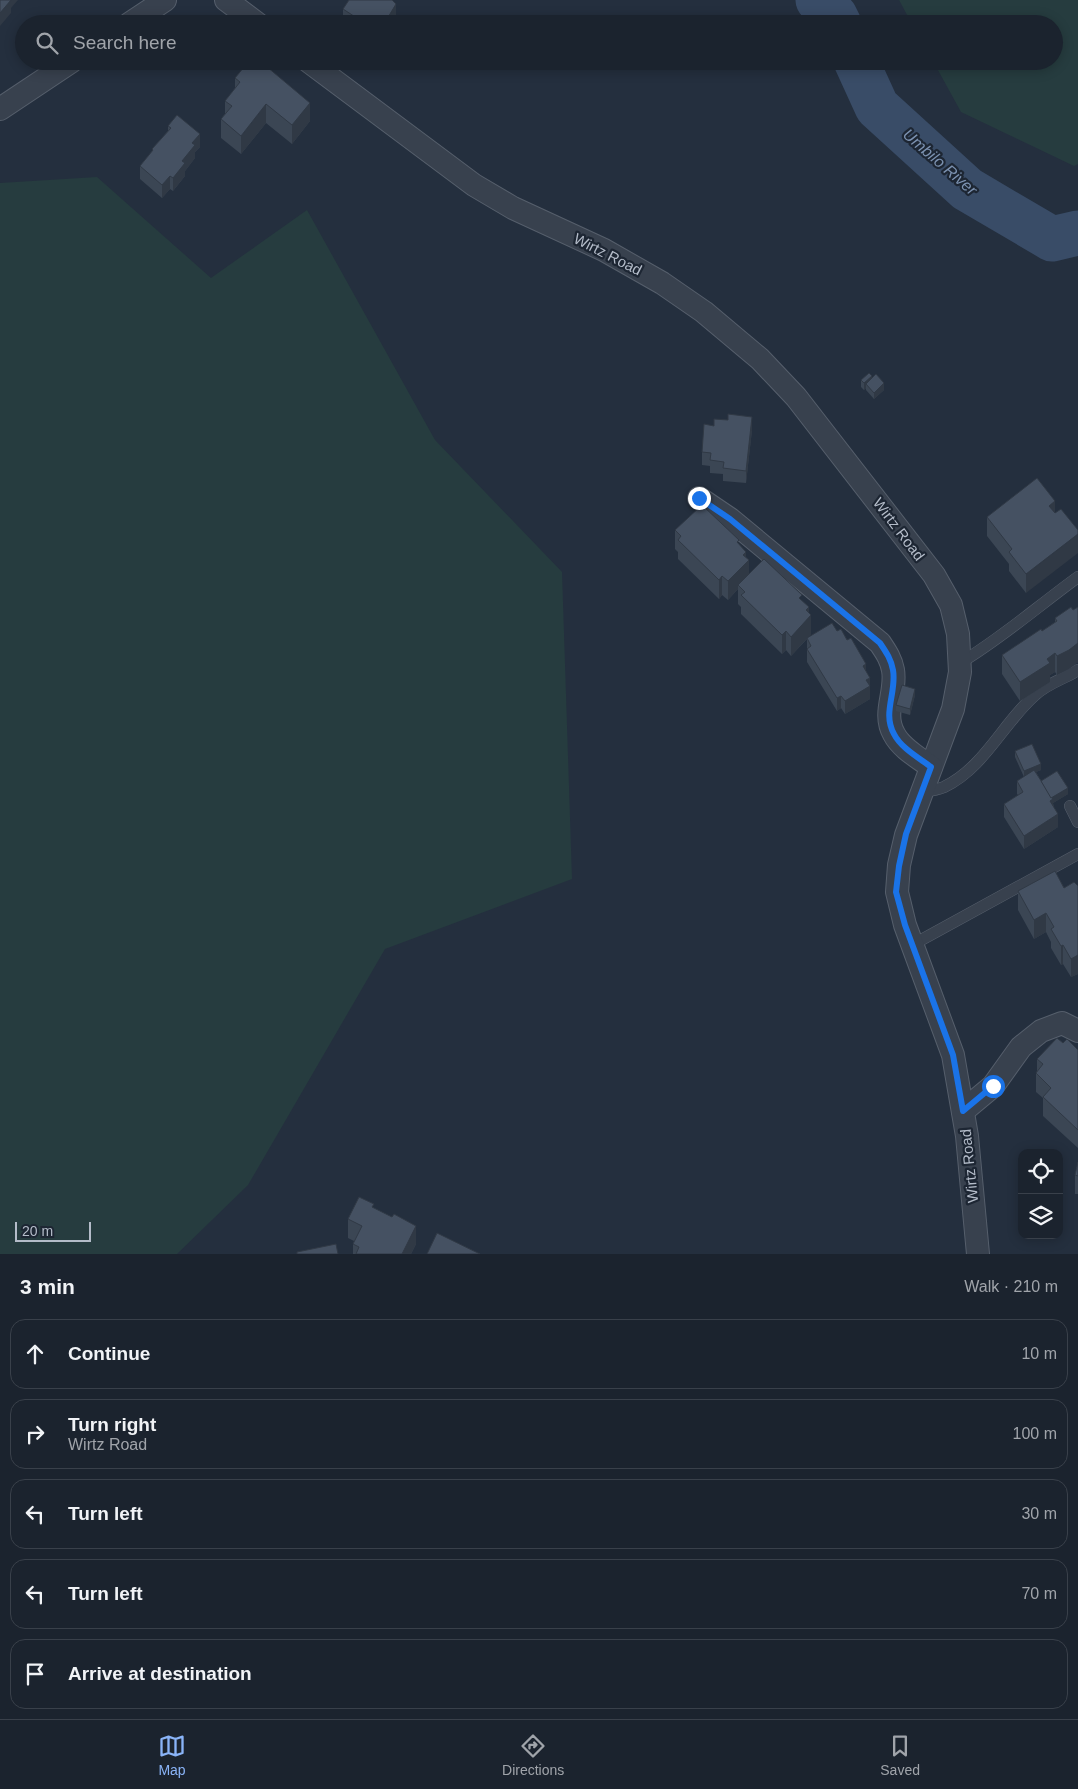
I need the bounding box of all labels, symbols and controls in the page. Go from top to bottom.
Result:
search box [15,15,1063,70]
icon: search [33,29,61,57]
text: Search here [73,32,177,53]
water label: Umbilo River [900,126,981,199]
street label: Wirtz Road [571,230,645,278]
route end [688,487,711,510]
street label: Wirtz Road [870,494,928,564]
route start [982,1075,1005,1098]
street label: Wirtz Road [957,1128,981,1204]
map controls [1018,1149,1063,1239]
button: locate [1018,1149,1063,1194]
button: layers [1018,1194,1063,1239]
scale bar [15,1219,91,1242]
text: 20 m [22,1223,53,1239]
text: 3 min [20,1275,75,1298]
text: Walk · 210 m [964,1278,1058,1295]
icon: ahead [21,1340,49,1368]
text: Continue [68,1343,150,1364]
text: 10 m [1021,1345,1057,1362]
text: Turn right [68,1414,156,1435]
icon: right [21,1420,49,1448]
text: 100 m [1013,1425,1057,1442]
text: Wirtz Road [68,1436,147,1453]
icon: left [21,1500,49,1528]
text: Turn left [68,1503,143,1524]
text: 30 m [1021,1505,1057,1522]
icon: left [21,1580,49,1608]
text: Turn left [68,1583,143,1604]
text: 70 m [1021,1585,1057,1602]
icon: arrive [21,1660,49,1688]
text: Arrive at destination [68,1663,252,1684]
tab: Map [158,1732,186,1778]
tab: Directions [502,1732,564,1778]
tab: Saved [880,1732,920,1778]

